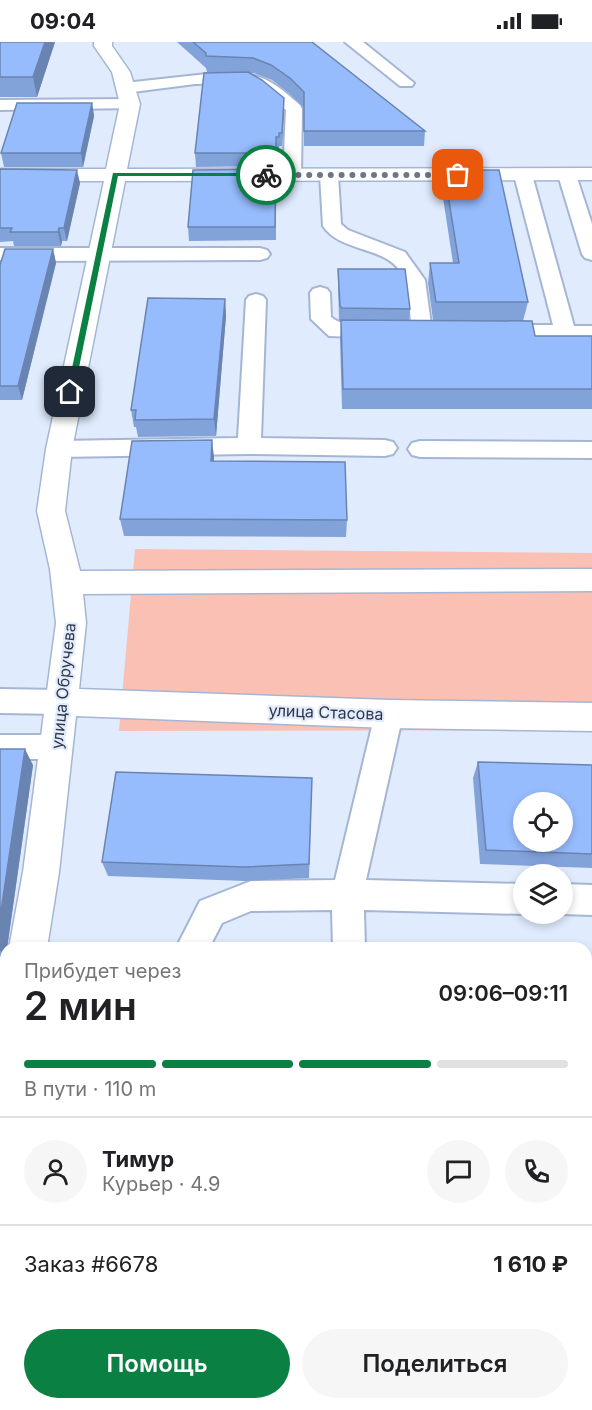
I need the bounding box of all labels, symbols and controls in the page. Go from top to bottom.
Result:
text: 09:04 [30,8,96,34]
courier [236,145,296,205]
pin [432,149,483,200]
icon: bag [441,158,474,191]
icon: bike [250,159,283,192]
pin [44,366,95,417]
icon: home [53,375,86,408]
street label: улица Обручева [46,622,80,750]
street label: улица Стасова [268,700,384,724]
map controls [513,792,573,924]
button: locate [513,792,573,852]
button: layers [513,864,573,924]
text: Прибудет через [24,959,181,983]
text: 09:06–09:11 [439,980,568,1006]
text: 2 мин [24,982,137,1029]
text: В пути · 110 m [24,1077,156,1101]
button: person [24,1140,87,1203]
button: chat [427,1140,490,1203]
button: phone [505,1140,568,1203]
text: Тимур [102,1146,174,1172]
text: Курьер · 4.9 [102,1172,221,1196]
text: Заказ #6678 [24,1251,158,1277]
text: 1 610 ₽ [493,1251,568,1277]
button: Помощь [24,1329,290,1398]
button: Поделиться [302,1329,568,1398]

